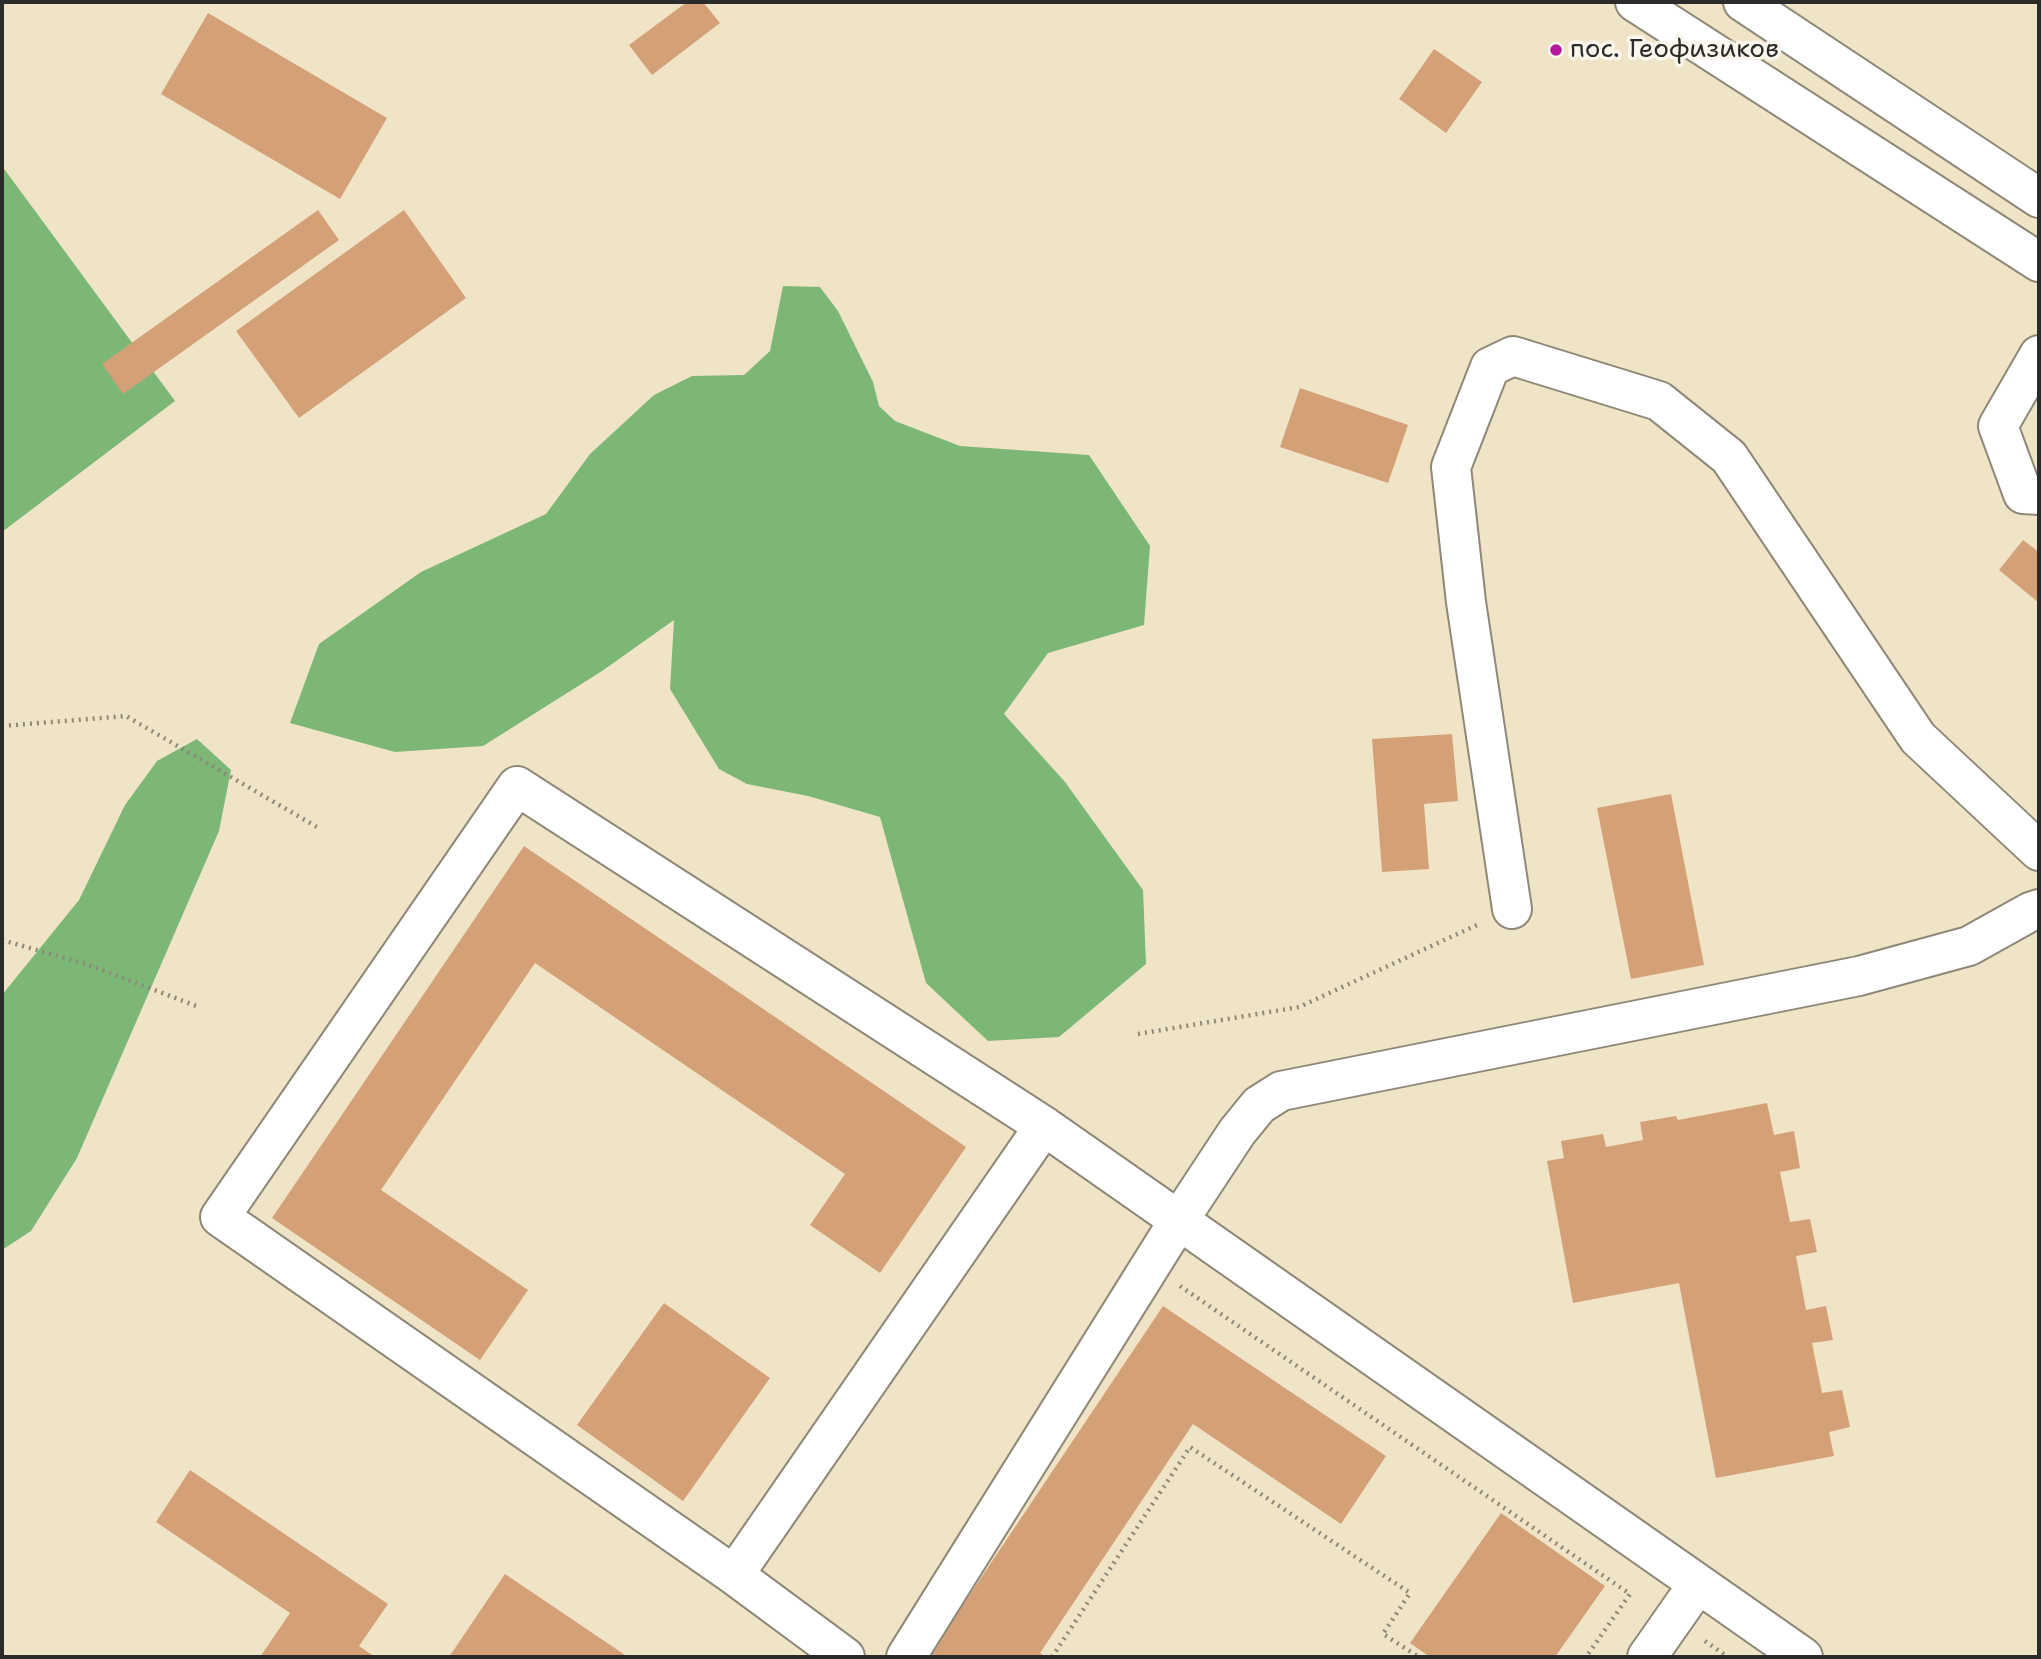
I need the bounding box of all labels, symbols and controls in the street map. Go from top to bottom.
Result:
place label: пос. Геофизиков [1570,34,1779,66]
marker: пос. Геофизиков [1548,42,1564,58]

